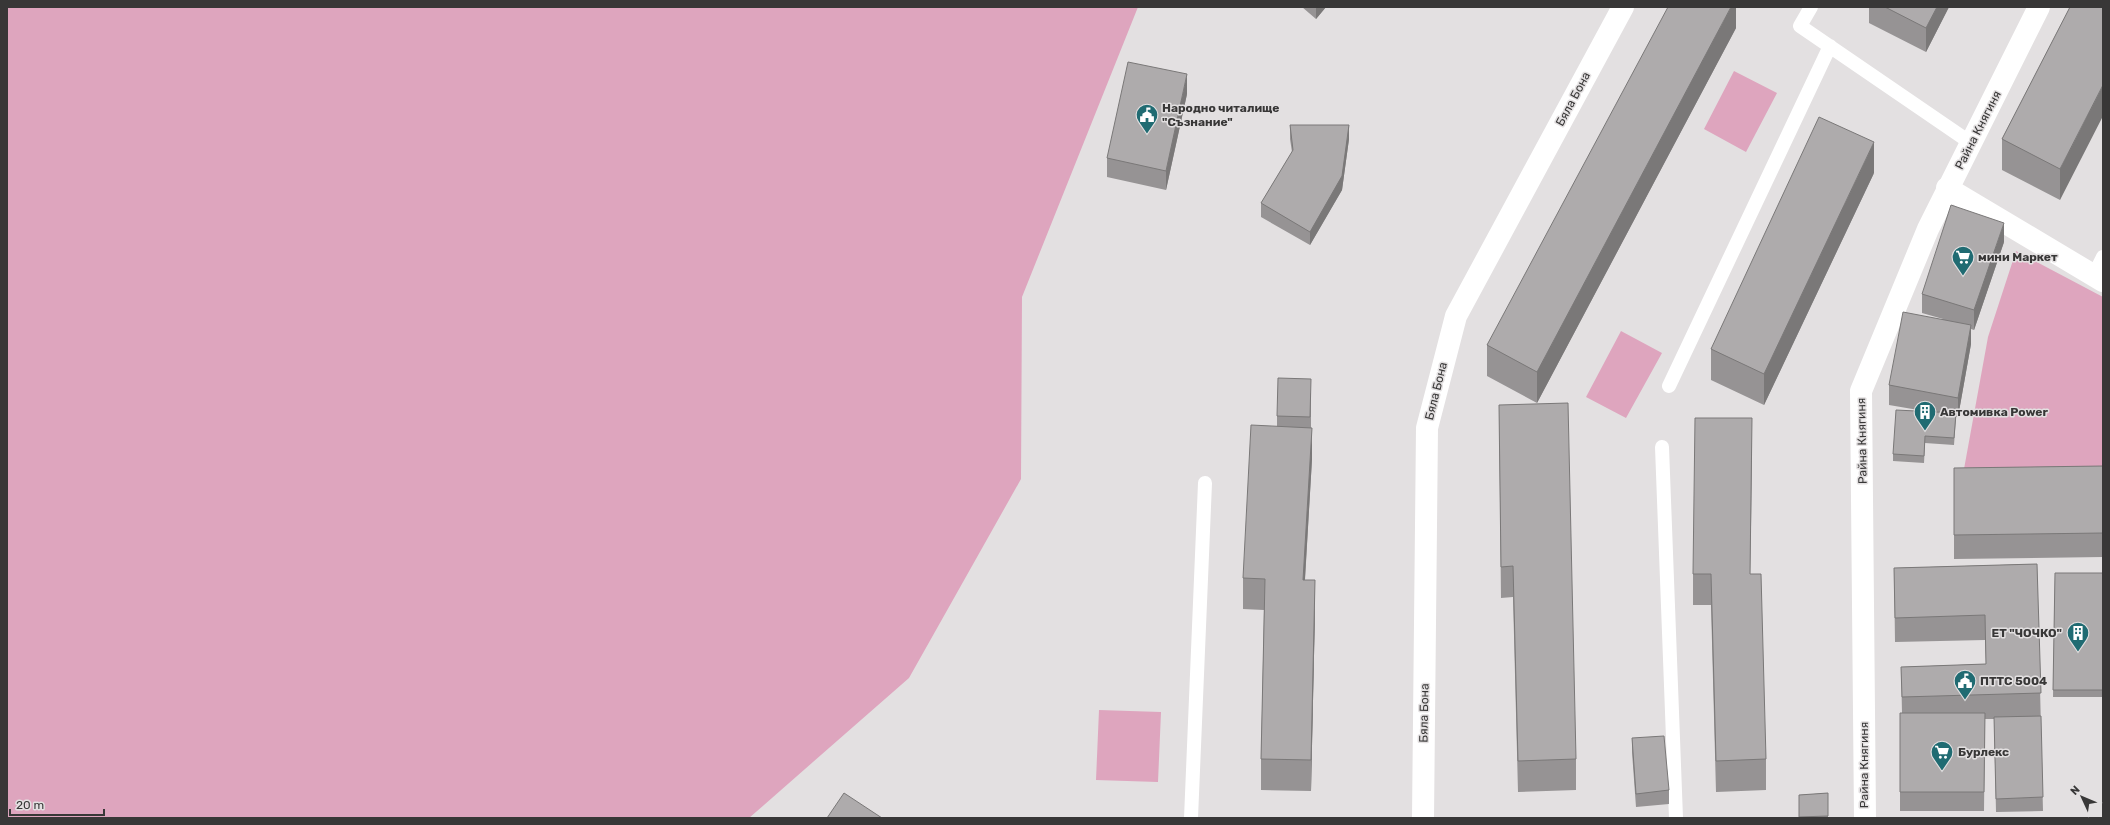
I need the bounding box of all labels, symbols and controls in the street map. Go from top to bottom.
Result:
street label: Бяла Бона [1553,70,1593,128]
street label: Райна Княгиня [1952,88,2004,172]
place label: Народно читалище "Съзнание" [1162,101,1279,129]
public building icon: Народно читалище "Съзнание" [1134,102,1160,135]
supermarket icon: мини Маркет [1950,244,1976,277]
place label: мини Маркет [1978,250,2058,264]
street label: Бяла Бона [1422,361,1450,421]
street label: Райна Княгиня [1854,398,1870,484]
building icon: Автомивка Power [1912,399,1938,432]
place label: Автомивка Power [1940,405,2048,419]
building icon: ЕТ "ЧОЧКО" [2065,620,2091,653]
place label: ЕТ "ЧОЧКО" [1992,626,2062,640]
public building icon: ПТТС 5004 [1952,668,1978,701]
place label: ПТТС 5004 [1980,674,2047,688]
street label: Бяла Бона [1416,683,1432,743]
street label: Райна Княгиня [1857,722,1871,808]
supermarket icon: Бурлекс [1929,739,1955,772]
place label: Бурлекс [1958,745,2009,759]
north arrow [2062,777,2102,817]
text: N [2068,783,2083,798]
scale bar [10,791,104,817]
text: 20 m [16,798,44,812]

